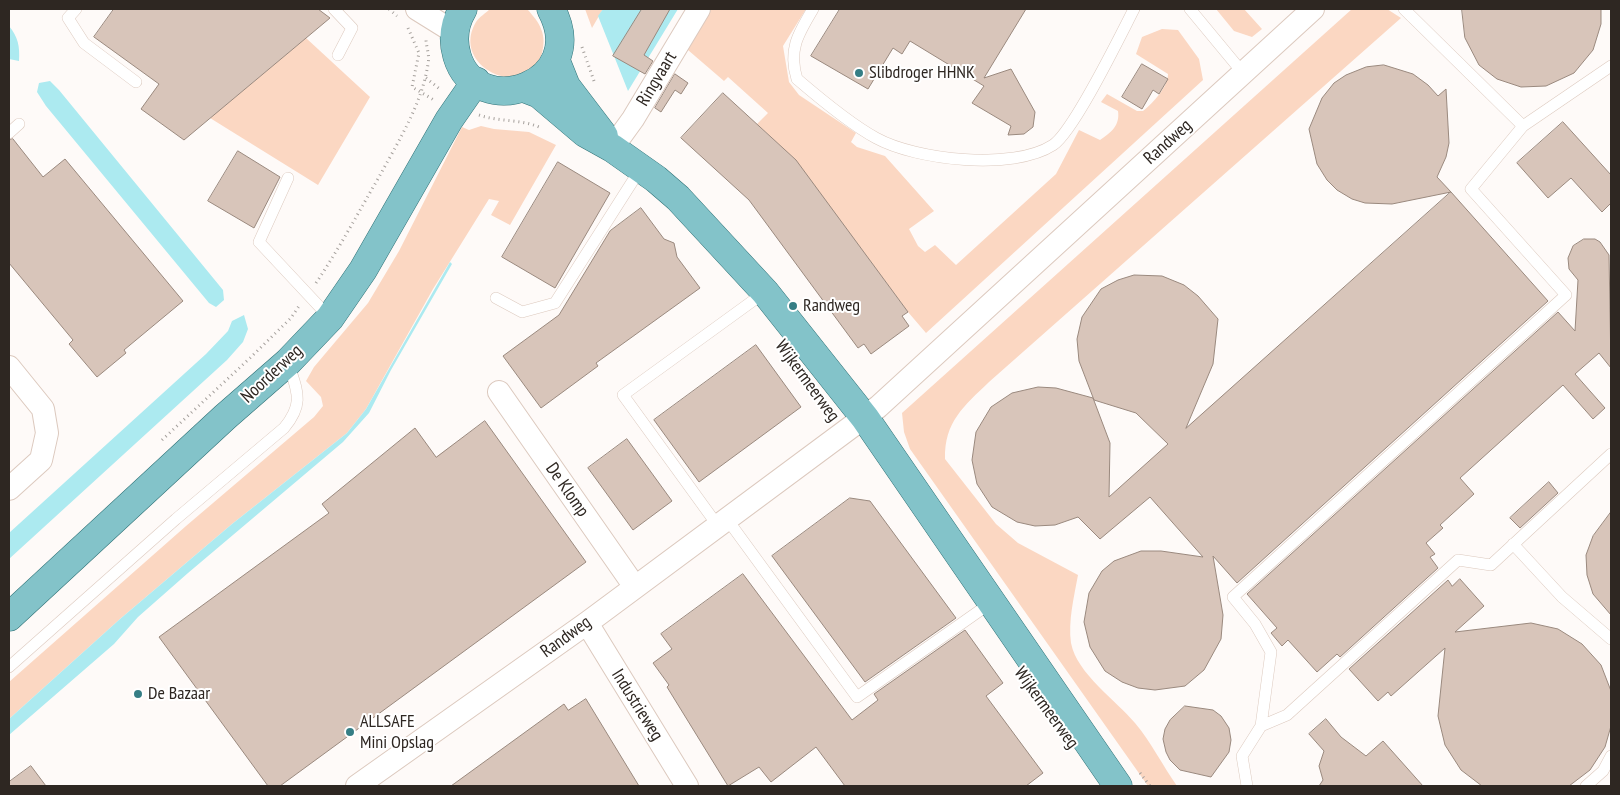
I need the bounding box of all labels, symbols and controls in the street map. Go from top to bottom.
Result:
street label: Ringvaart [632,48,682,110]
place label: Slibdroger HHNK [869,62,975,84]
marker: Slibdroger HHNK [853,67,865,79]
street label: Randweg [1140,115,1196,169]
place label: Randweg [803,295,860,317]
marker: Randweg [787,300,799,312]
street label: Wijkermeerweg [770,336,844,426]
street label: Noorderweg [237,340,307,408]
street label: De Klomp [541,459,593,521]
street label: Randweg [537,611,595,663]
street label: Wijkermeerweg [1009,663,1083,753]
street label: Industrieweg [607,665,667,745]
place label: De Bazaar [148,683,210,705]
marker: De Bazaar [132,688,144,700]
place label: ALLSAFE Mini Opslag [360,711,434,754]
marker: ALLSAFE Mini Opslag [344,726,356,738]

